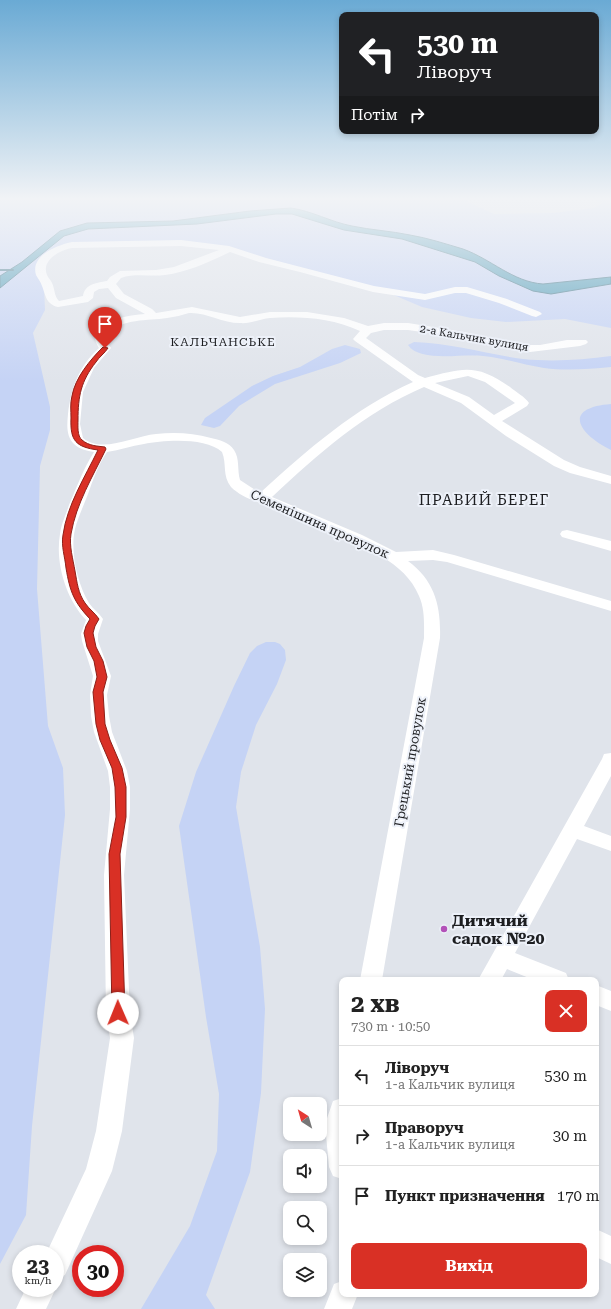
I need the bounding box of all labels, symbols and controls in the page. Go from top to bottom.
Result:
text: 530 m [417,27,498,60]
icon: left [351,28,403,80]
text: Ліворуч [417,61,492,82]
icon: right [406,104,428,126]
text: Потім [351,106,398,124]
pin [88,307,122,348]
icon: arrive [94,313,116,335]
street label: 2-а Кальчик вулиця [419,322,529,354]
district label: КАЛЬЧАНСЬКЕ [170,335,276,349]
street label: Семенішина провулок [248,487,392,561]
district label: ПРАВИЙ БЕРЕГ [419,491,549,509]
street label: Грецький провулок [391,696,429,828]
place label: Дитячий садок №20 [452,911,544,948]
marker: Дитячий садок №20 [439,924,449,934]
text: 2 хв [351,990,400,1018]
button: close [545,990,587,1032]
position arrow [97,992,139,1034]
text: 730 m · 10:50 [351,1019,430,1034]
text: Ліворуч [385,1059,449,1077]
icon: left [351,1065,373,1087]
text: 530 m [544,1067,587,1085]
text: 1-а Кальчик вулиця [385,1077,515,1092]
north arrow [283,1097,327,1141]
map controls [283,1097,327,1297]
text: Праворуч [385,1119,464,1137]
icon: right [351,1125,373,1147]
text: 30 m [553,1127,587,1145]
text: 1-а Кальчик вулиця [385,1137,515,1152]
button: sound [283,1149,327,1193]
icon: arrive [351,1185,373,1207]
text: Пункт призначення [385,1187,545,1205]
text: 170 m [557,1187,599,1205]
button: search [283,1201,327,1245]
button: Вихід [351,1243,587,1289]
speed limit sign: 30 [72,1245,124,1297]
button: layers [283,1253,327,1297]
text: 23 [27,1254,49,1278]
text: km/h [25,1275,51,1286]

